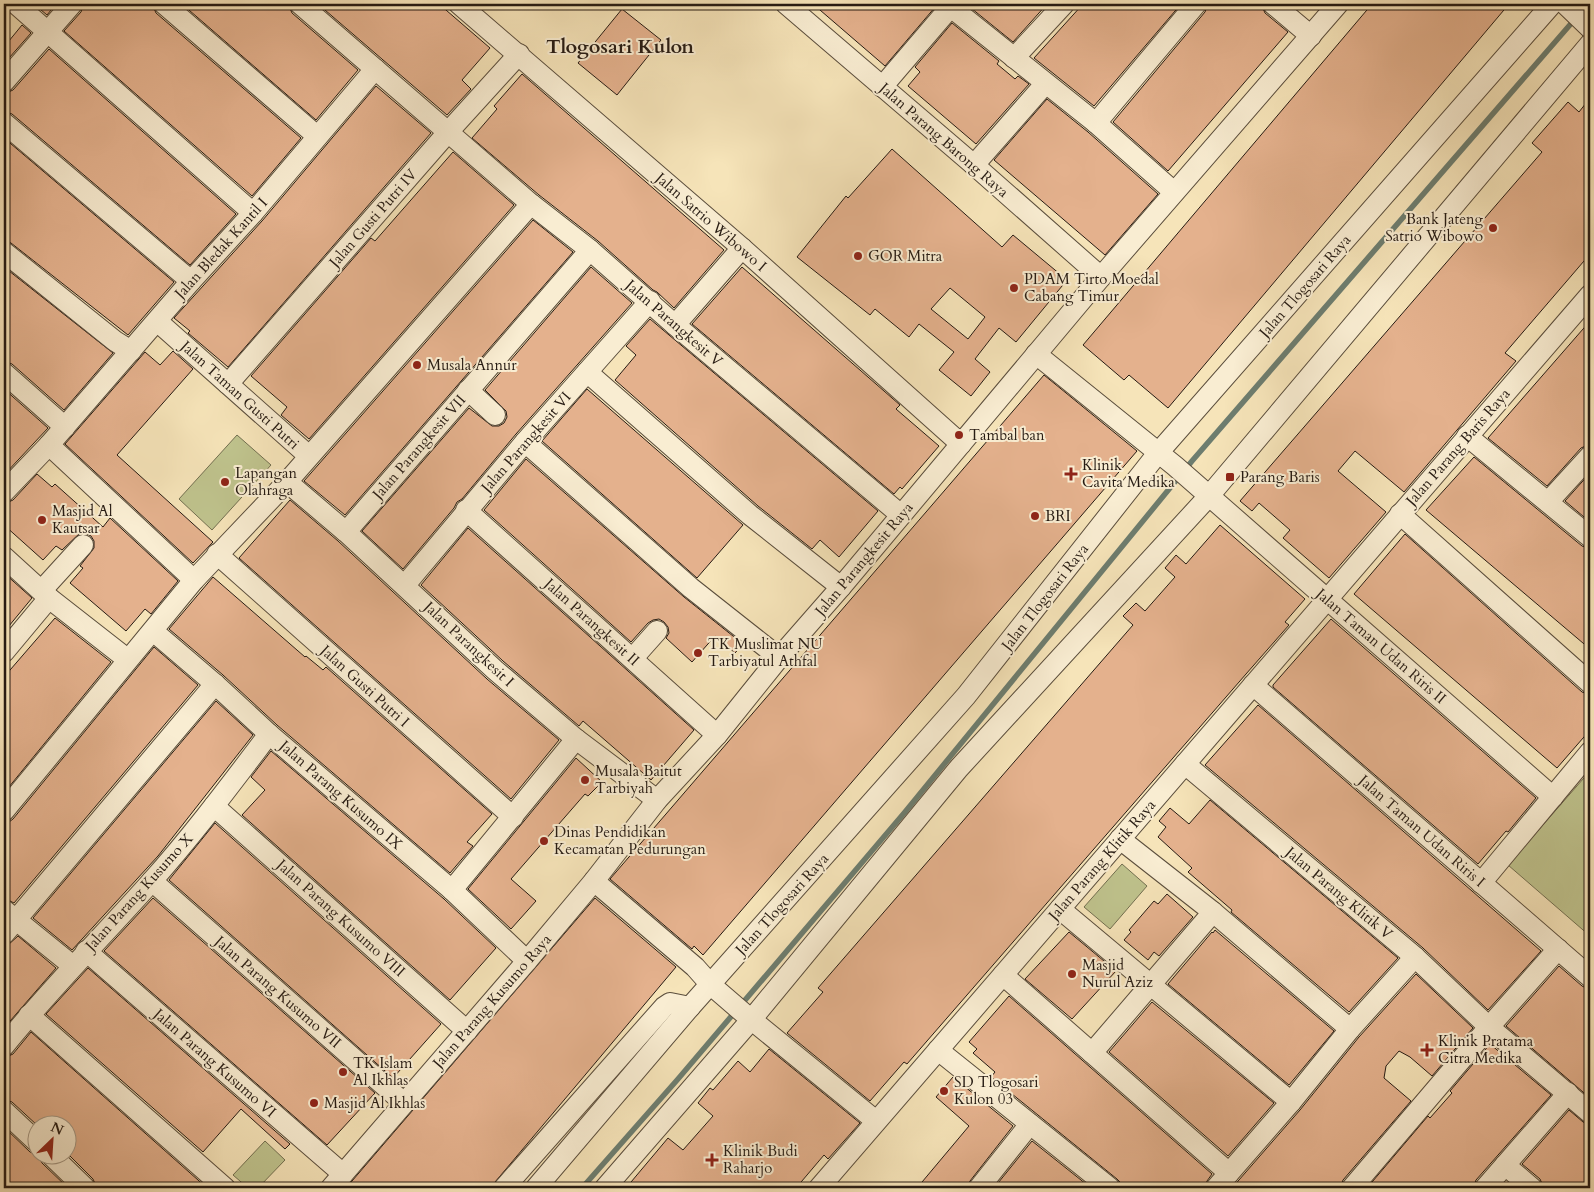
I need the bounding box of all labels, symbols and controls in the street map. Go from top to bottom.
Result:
district label: Tlogosari Kulon [546,33,694,60]
street label: Jalan Parang Barong Raya [874,77,1013,202]
street label: Jalan Gusti Putri IV [323,165,421,273]
street label: Jalan Satrio Wibowo I [650,167,771,276]
street label: Jalan Bledak Kantil I [169,193,272,304]
place label: Bank Jateng Satrio Wibowo [1385,209,1484,246]
marker: Bank Jateng Satrio Wibowo [1487,222,1499,234]
street label: Jalan Tlogosari Raya [1253,230,1356,343]
place label: GOR Mitra [868,246,943,266]
marker: GOR Mitra [852,250,864,262]
place label: PDAM Tirto Moedal Cabang Timur [1024,269,1159,306]
street label: Jalan Parangkesit V [620,274,727,371]
marker: PDAM Tirto Moedal Cabang Timur [1008,282,1020,294]
street label: Jalan Taman Gusti Putri [175,335,304,454]
place label: Musala Annur [427,355,517,375]
marker: Musala Annur [411,359,423,371]
street label: Jalan Parang Baris Raya [1400,384,1515,511]
street label: Jalan Parangkesit VI [475,387,575,498]
street label: Jalan Parangkesit VII [367,390,470,505]
place label: Tambal ban [969,425,1045,445]
marker: Tambal ban [953,429,965,441]
place label: Klinik Cavita Medika [1082,455,1175,492]
place label: Lapangan Olahraga [235,463,297,500]
marker: Klinik Cavita Medika [1064,467,1078,481]
place label: Parang Baris [1240,467,1320,487]
marker: Parang Baris [1224,471,1236,483]
marker: Lapangan Olahraga [219,476,231,488]
street label: Jalan Parangkesit Raya [809,497,918,622]
place label: Masjid Al Kautsar [52,501,113,538]
place label: BRI [1045,506,1071,526]
marker: BRI [1029,510,1041,522]
marker: Masjid Al Kautsar [36,514,48,526]
street label: Jalan Tlogosari Raya [996,539,1093,656]
street label: Jalan Parangkesit II [539,573,644,670]
street label: Jalan Taman Udan Riris II [1310,583,1450,708]
street label: Jalan Parangkesit I [418,596,518,691]
place label: TK Muslimat NU Tarbiyatul Athfal [708,634,823,671]
street label: Jalan Gusti Putri I [315,639,414,731]
marker: TK Muslimat NU Tarbiyatul Athfal [692,647,704,659]
street label: Jalan Parang Kusumo IX [274,735,407,854]
place label: Musala Baitut Tarbiyah [595,761,682,798]
street label: Jalan Taman Udan Riris I [1353,769,1489,891]
marker: Musala Baitut Tarbiyah [579,774,591,786]
street label: Jalan Parang Klitik Raya [1043,795,1160,926]
place label: Dinas Pendidikan Kecamatan Pedurungan [554,822,706,859]
street label: Jalan Parang Kusumo X [79,829,197,957]
marker: Dinas Pendidikan Kecamatan Pedurungan [538,835,550,847]
street label: Jalan Parang Klitik V [1280,841,1397,944]
street label: Jalan Tlogosari Raya [730,848,833,961]
street label: Jalan Parang Kusumo VIII [271,854,410,981]
street label: Jalan Parang Kusumo Raya [427,929,556,1074]
street label: Jalan Parang Kusumo VII [209,930,345,1052]
place label: Masjid Nurul Aziz [1082,955,1153,992]
marker: Masjid Nurul Aziz [1066,968,1078,980]
street label: Jalan Parang Kusumo VI [148,1003,281,1122]
place label: Klinik Pratama Citra Medika [1438,1031,1534,1068]
marker: Klinik Pratama Citra Medika [1420,1043,1434,1057]
place label: TK Islam Al Ikhlas [353,1053,413,1090]
marker: TK Islam Al Ikhlas [337,1066,349,1078]
place label: SD Tlogosari Kulon 03 [954,1072,1038,1109]
marker: SD Tlogosari Kulon 03 [938,1085,950,1097]
place label: Masjid Al Ikhlas [324,1093,425,1113]
marker: Masjid Al Ikhlas [308,1097,320,1109]
north arrow [28,1114,78,1164]
text: N [48,1117,67,1140]
place label: Klinik Budi Raharjo [723,1141,798,1178]
marker: Klinik Budi Raharjo [705,1153,719,1167]

